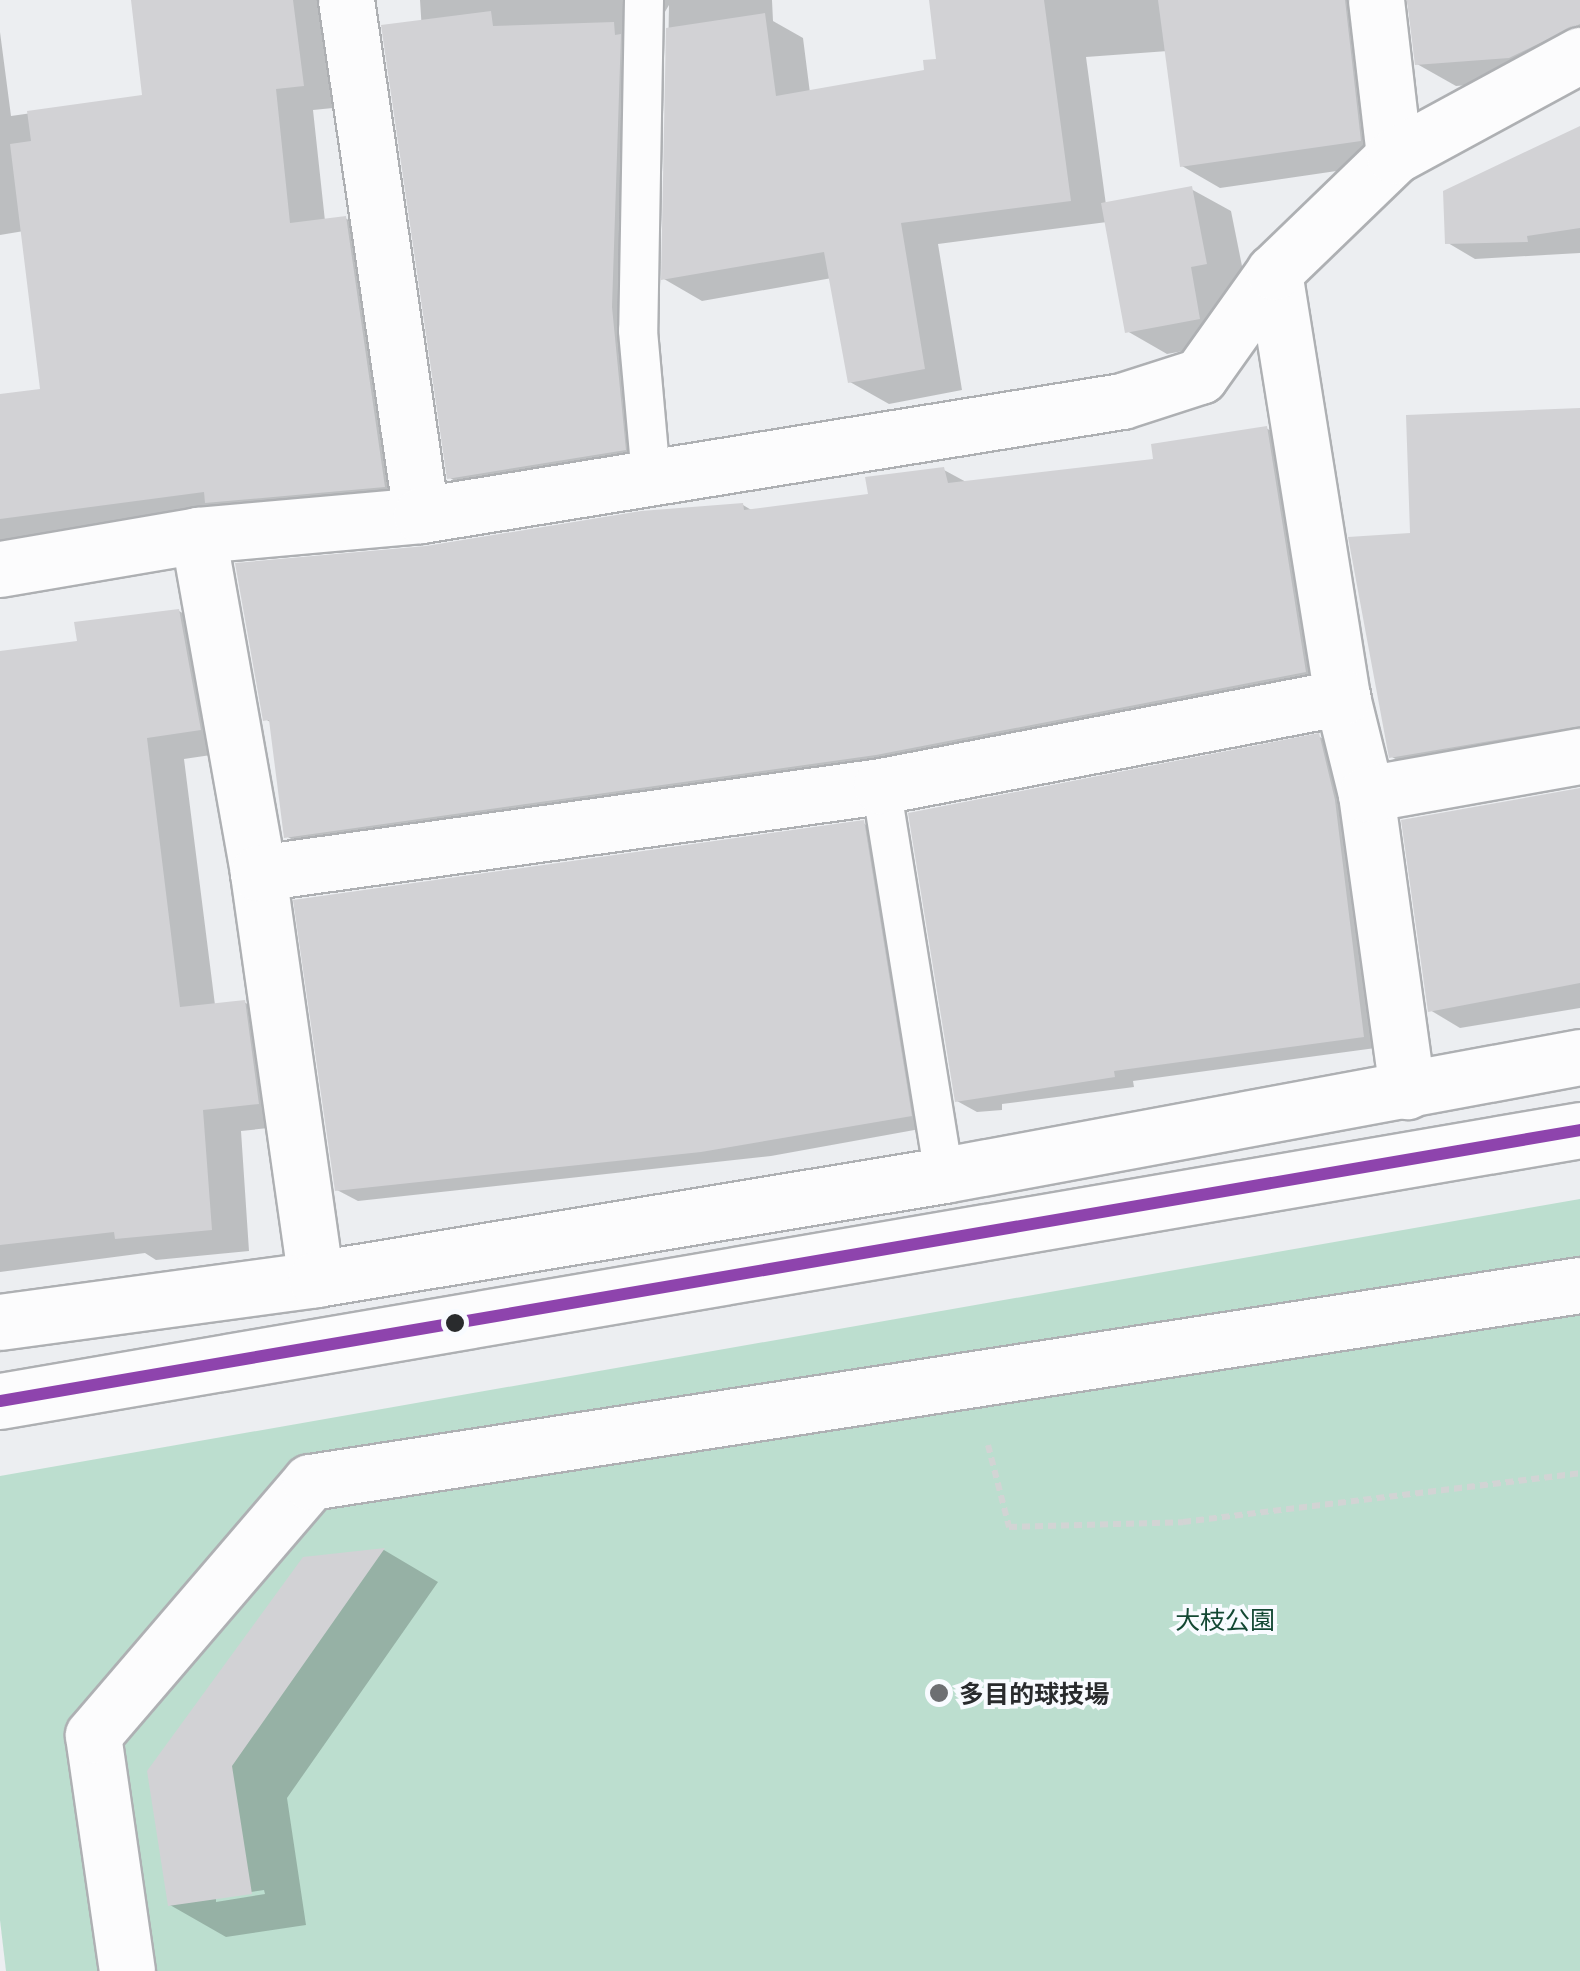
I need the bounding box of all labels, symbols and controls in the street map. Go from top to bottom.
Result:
unlabelled marker [445,1313,465,1333]
park label: 大枝公園 [1175,1604,1275,1634]
place label: 多目的球技場 [959,1678,1109,1708]
marker: 多目的球技場 [928,1682,950,1704]

